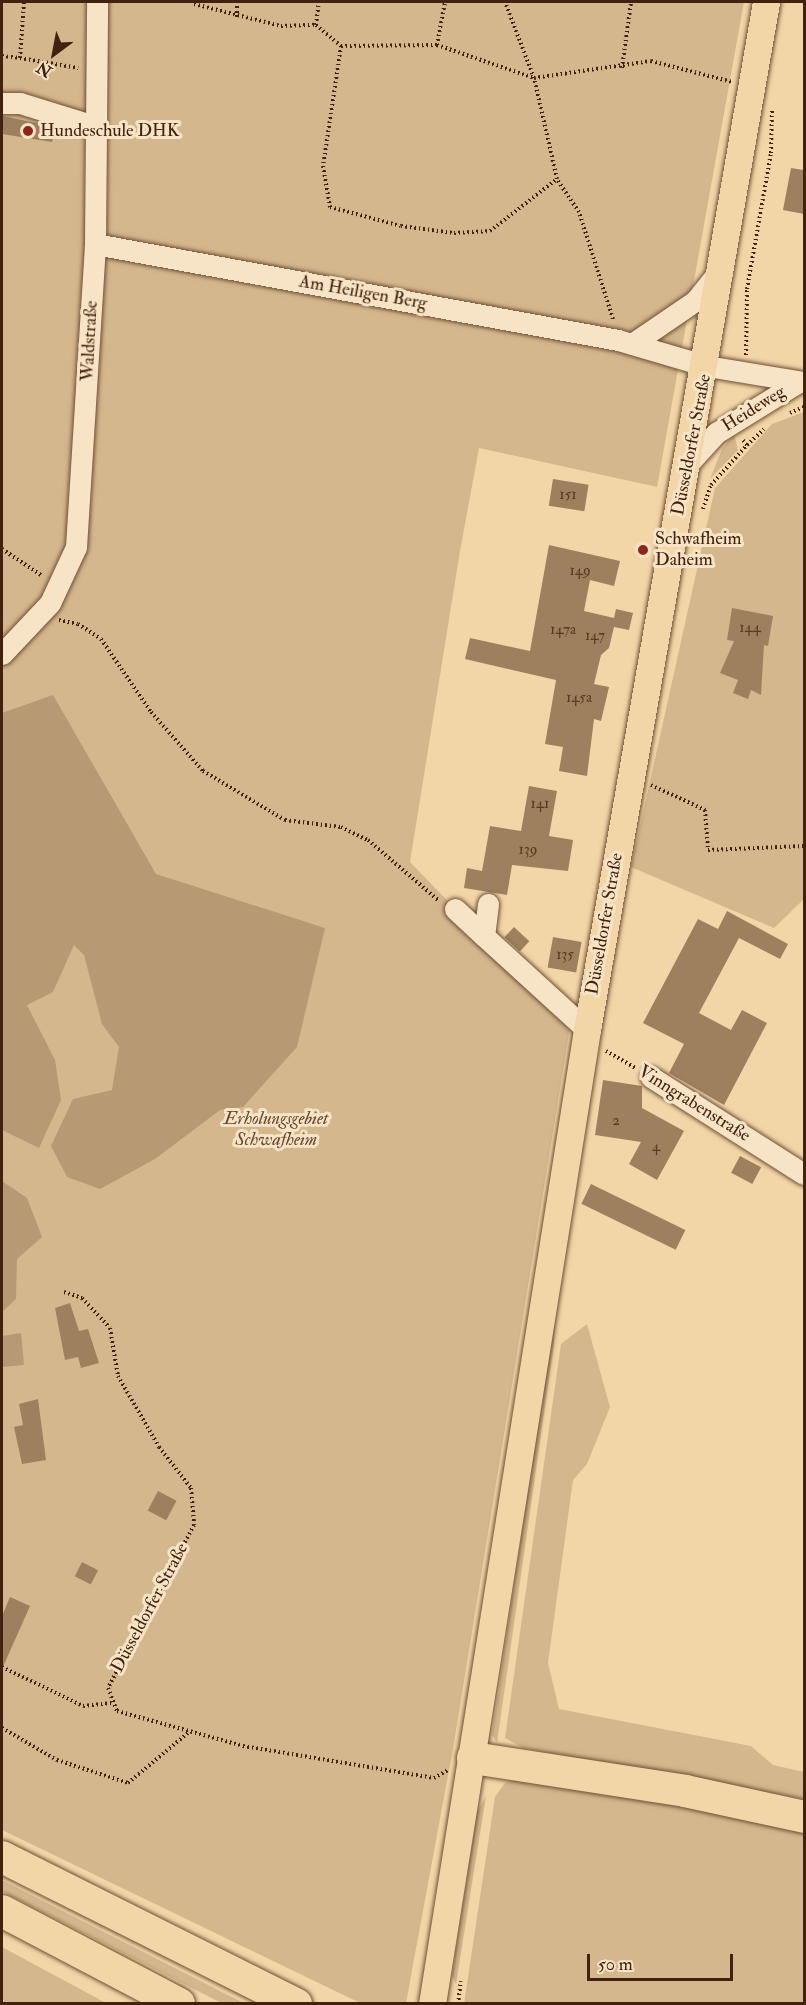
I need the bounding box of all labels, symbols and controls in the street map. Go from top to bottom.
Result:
north arrow [24,24,84,84]
text: N [33,57,56,82]
place label: Hundeschule DHK [40,120,179,142]
marker: Hundeschule DHK [21,124,35,138]
street label: Am Heiligen Berg [297,271,429,315]
street label: Waldstraße [77,300,103,382]
street label: Düsseldorfer Straße [668,372,716,518]
street label: Heideweg [718,381,790,437]
house number: 151 [559,486,577,504]
place label: Schwafheim Daheim [655,529,741,572]
marker: Schwafheim Daheim [636,543,650,557]
house number: 149 [569,562,591,580]
house number: 144 [739,619,761,637]
house number: 147a [550,621,576,639]
house number: 147 [585,627,605,645]
house number: 145a [566,689,592,707]
house number: 141 [531,795,549,813]
house number: 139 [519,841,537,859]
street label: Düsseldorfer Straße [582,851,628,997]
house number: 135 [556,946,574,964]
street label: Vinngrabenstraße [634,1061,754,1147]
park label: Erholungsgebiet Schwafheim [224,1109,328,1152]
house number: 2 [612,1112,620,1130]
house number: 4 [652,1138,660,1156]
street label: Düsseldorfer Straße [107,1540,193,1676]
scale bar [590,1942,736,1980]
text: 50 m [598,1953,633,1976]

